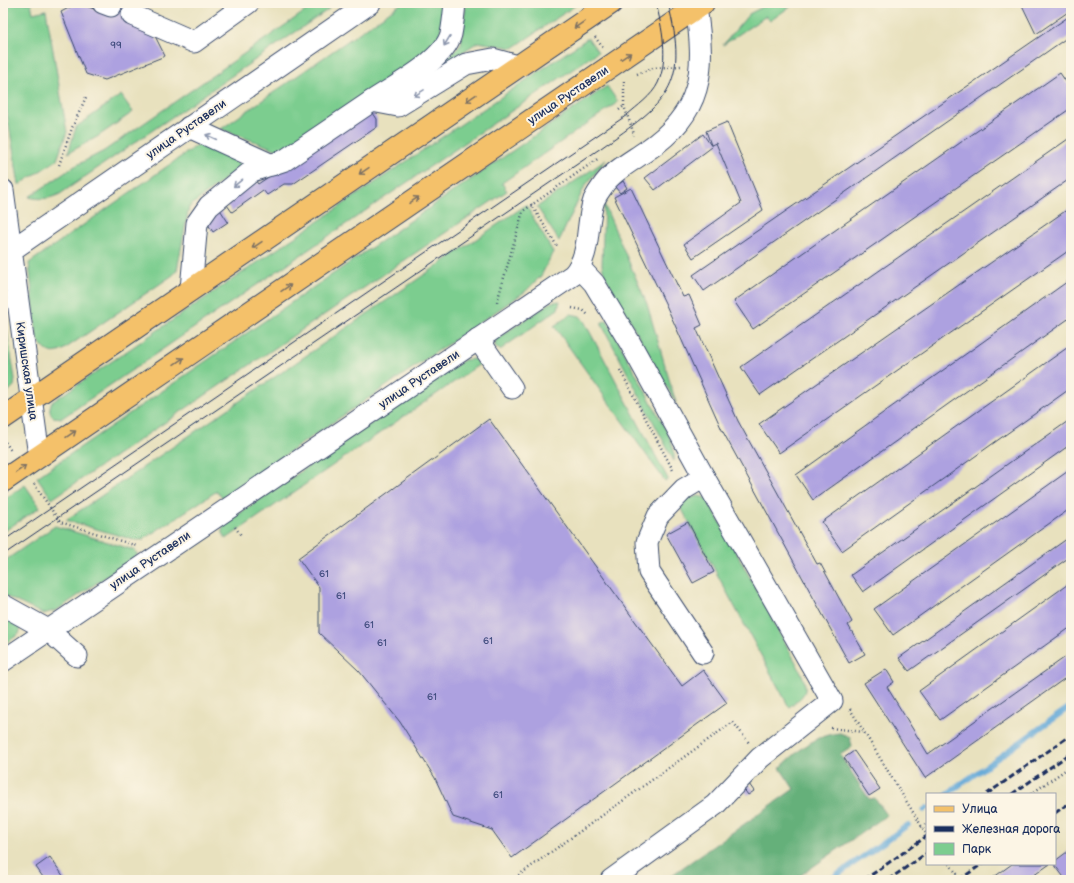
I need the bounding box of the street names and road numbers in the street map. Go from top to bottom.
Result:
street label: улица Руставели [525,63,612,128]
street label: улица Руставели [143,96,229,163]
street label: Киришская улица [12,321,41,421]
street label: улица Руставели [376,347,463,412]
street label: улица Руставели [107,528,194,593]

